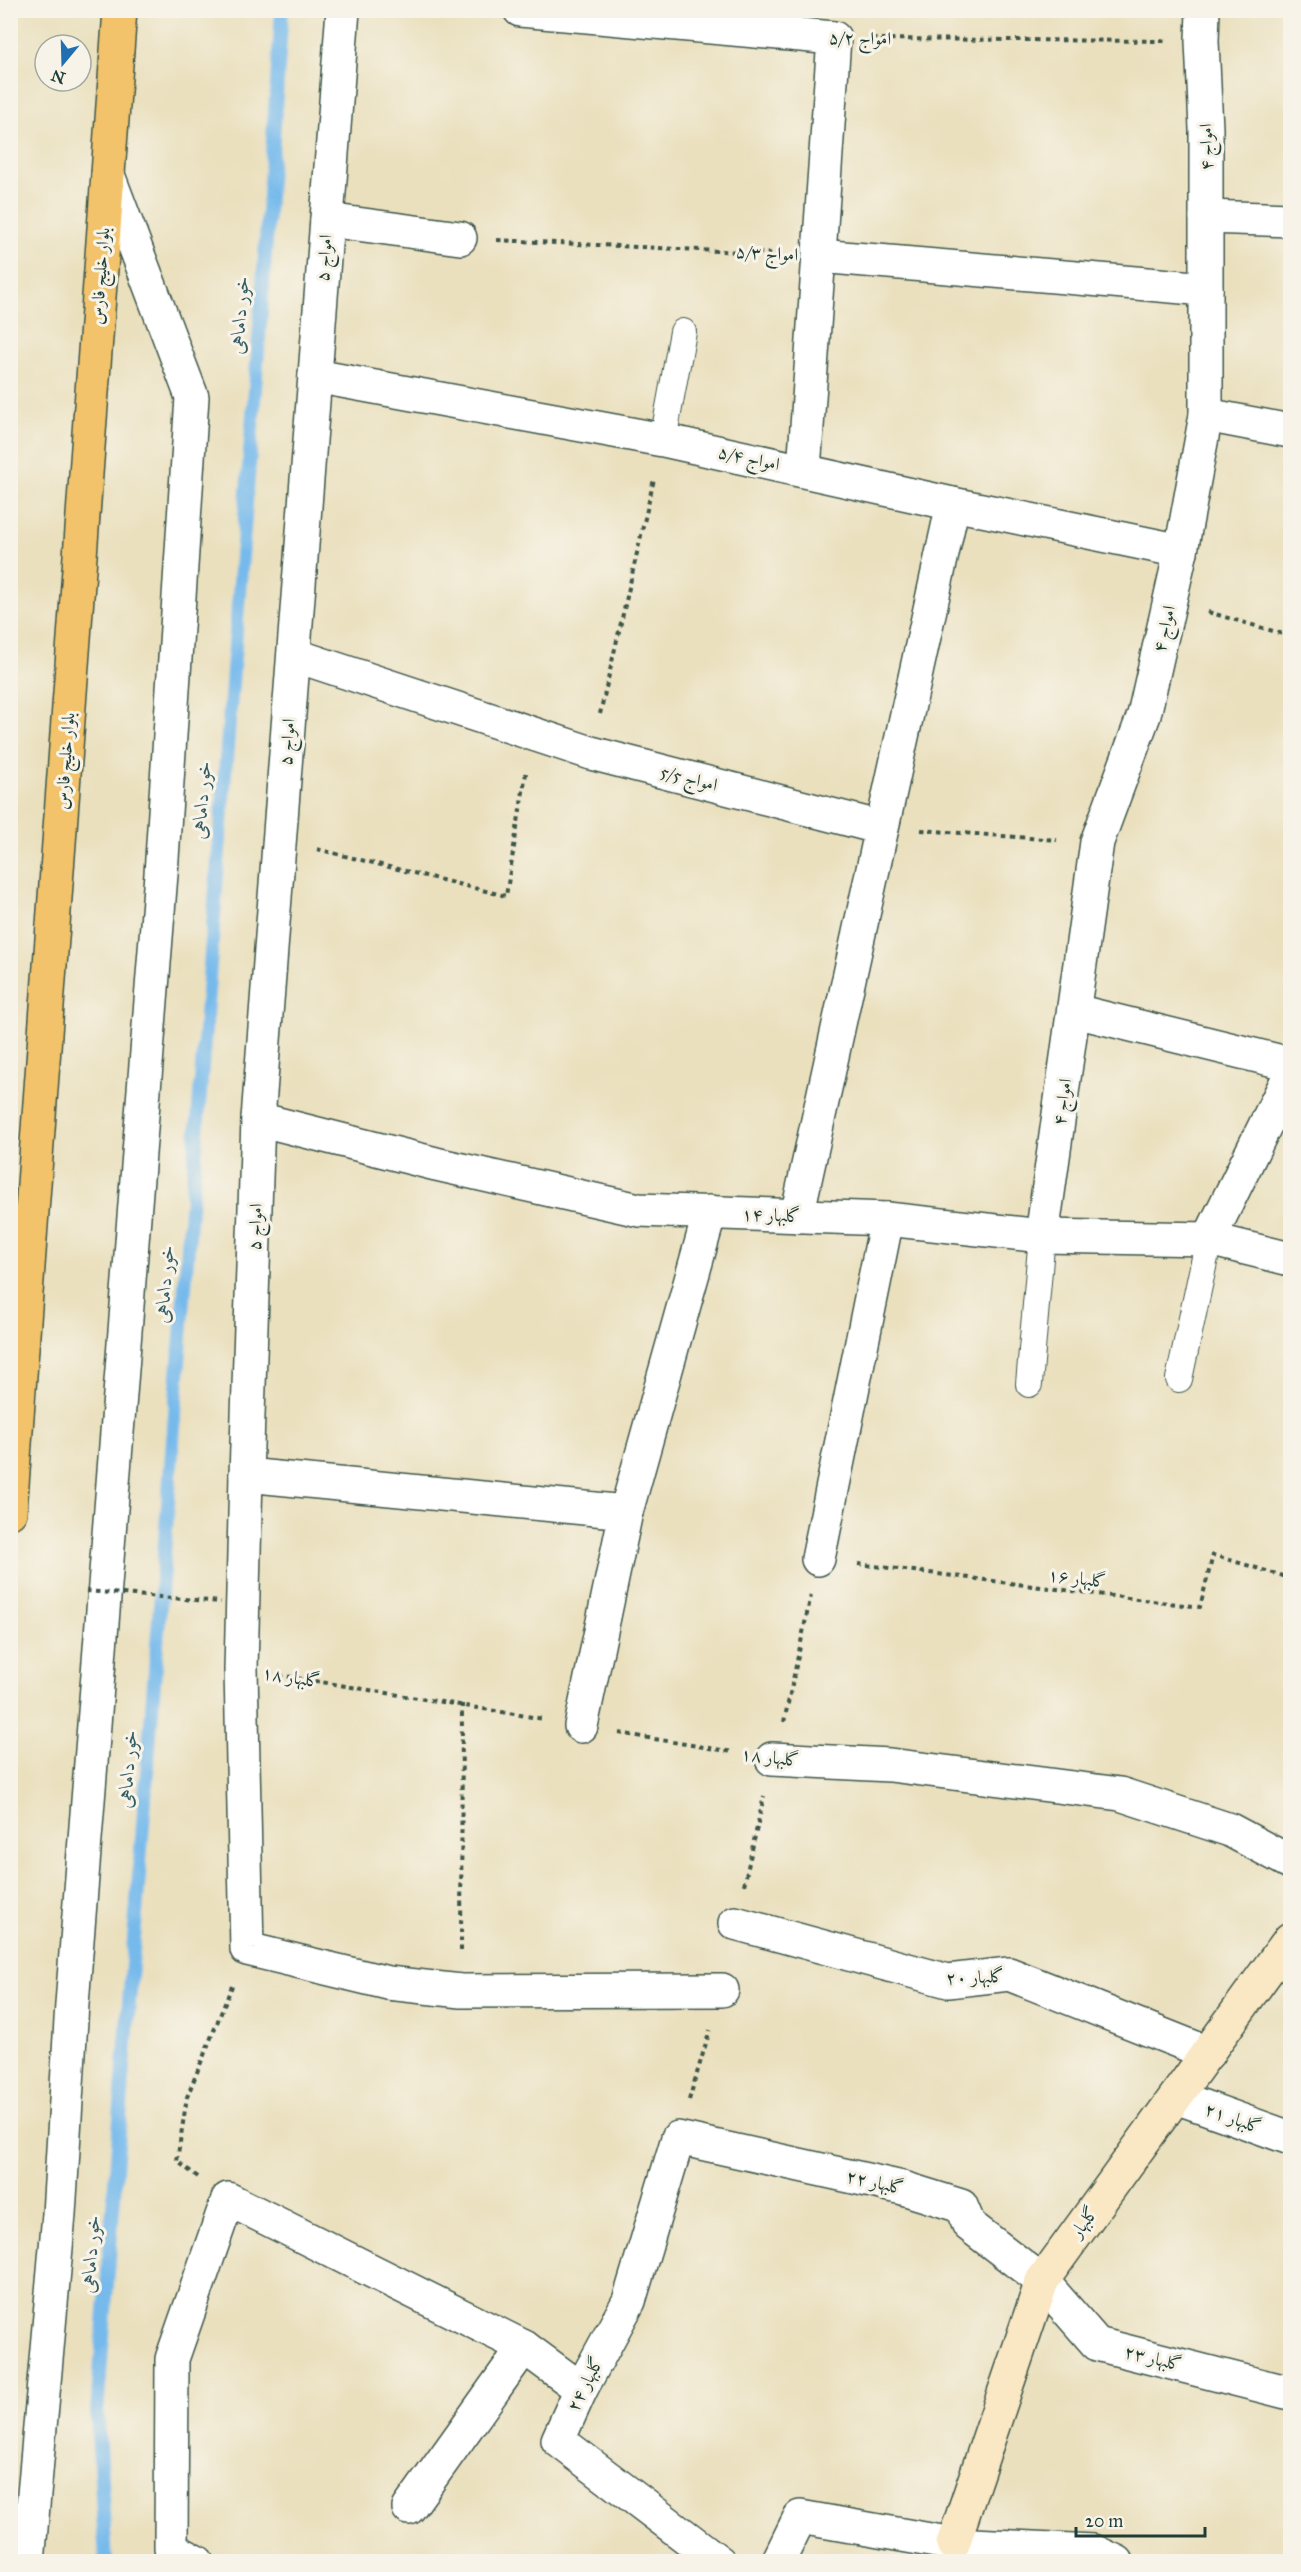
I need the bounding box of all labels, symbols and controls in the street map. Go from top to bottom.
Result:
street label: امواج ۵/۲ [828,26,892,55]
north arrow [33,33,93,93]
text: N [48,65,68,88]
street label: امواج ۴ [1195,123,1222,171]
street label: بلوار خلیج فارس [86,227,119,326]
street label: امواج ۵ [311,234,342,283]
street label: امواج ۵/۳ [735,240,799,271]
water label: خور داماهی [224,275,255,355]
street label: امواج ۵/۴ [715,441,782,480]
street label: امواج ۴ [1148,603,1185,656]
street label: بلوار خلیج فارس [51,712,84,811]
street label: امواج ۵ [274,718,305,767]
water label: خور داماهی [186,760,217,840]
street label: امواج 5/5 [657,760,720,801]
street label: امواج ۴ [1048,1077,1081,1128]
street label: امواج ۵ [243,1203,272,1251]
street label: گلبهار ۱۴ [741,1203,801,1228]
water label: خور داماهی [149,1244,180,1324]
street label: گلبهار ۱۶ [1047,1564,1107,1593]
street label: گلبهار ۱۸ [260,1662,322,1693]
water label: خور داماهی [112,1729,143,1809]
street label: گلبهار ۱۸ [740,1743,800,1772]
street label: گلبهار ۲۰ [945,1965,1005,1990]
street label: گلبهار ۲۱ [1201,2098,1264,2139]
street label: گلبهار ۲۲ [844,2165,906,2200]
street label: گلبهار [1064,2202,1104,2244]
water label: خور داماهی [75,2214,106,2294]
street label: گلبهار ۲۳ [1122,2340,1184,2377]
street label: گلبهار ۲۴ [562,2353,609,2416]
scale bar [1076,2500,1205,2538]
text: 20 m [1085,2510,1123,2532]

